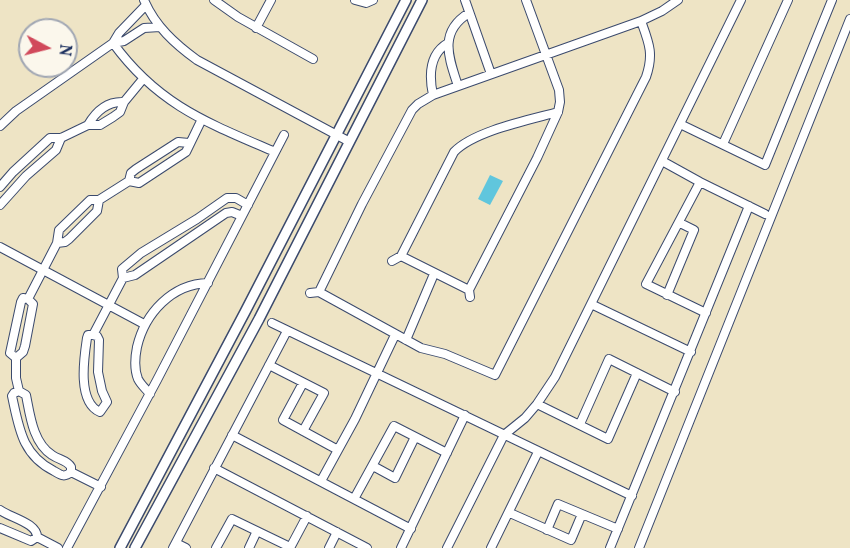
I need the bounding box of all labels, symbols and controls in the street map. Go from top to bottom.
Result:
north arrow [18,18,78,78]
text: N [52,43,76,57]

